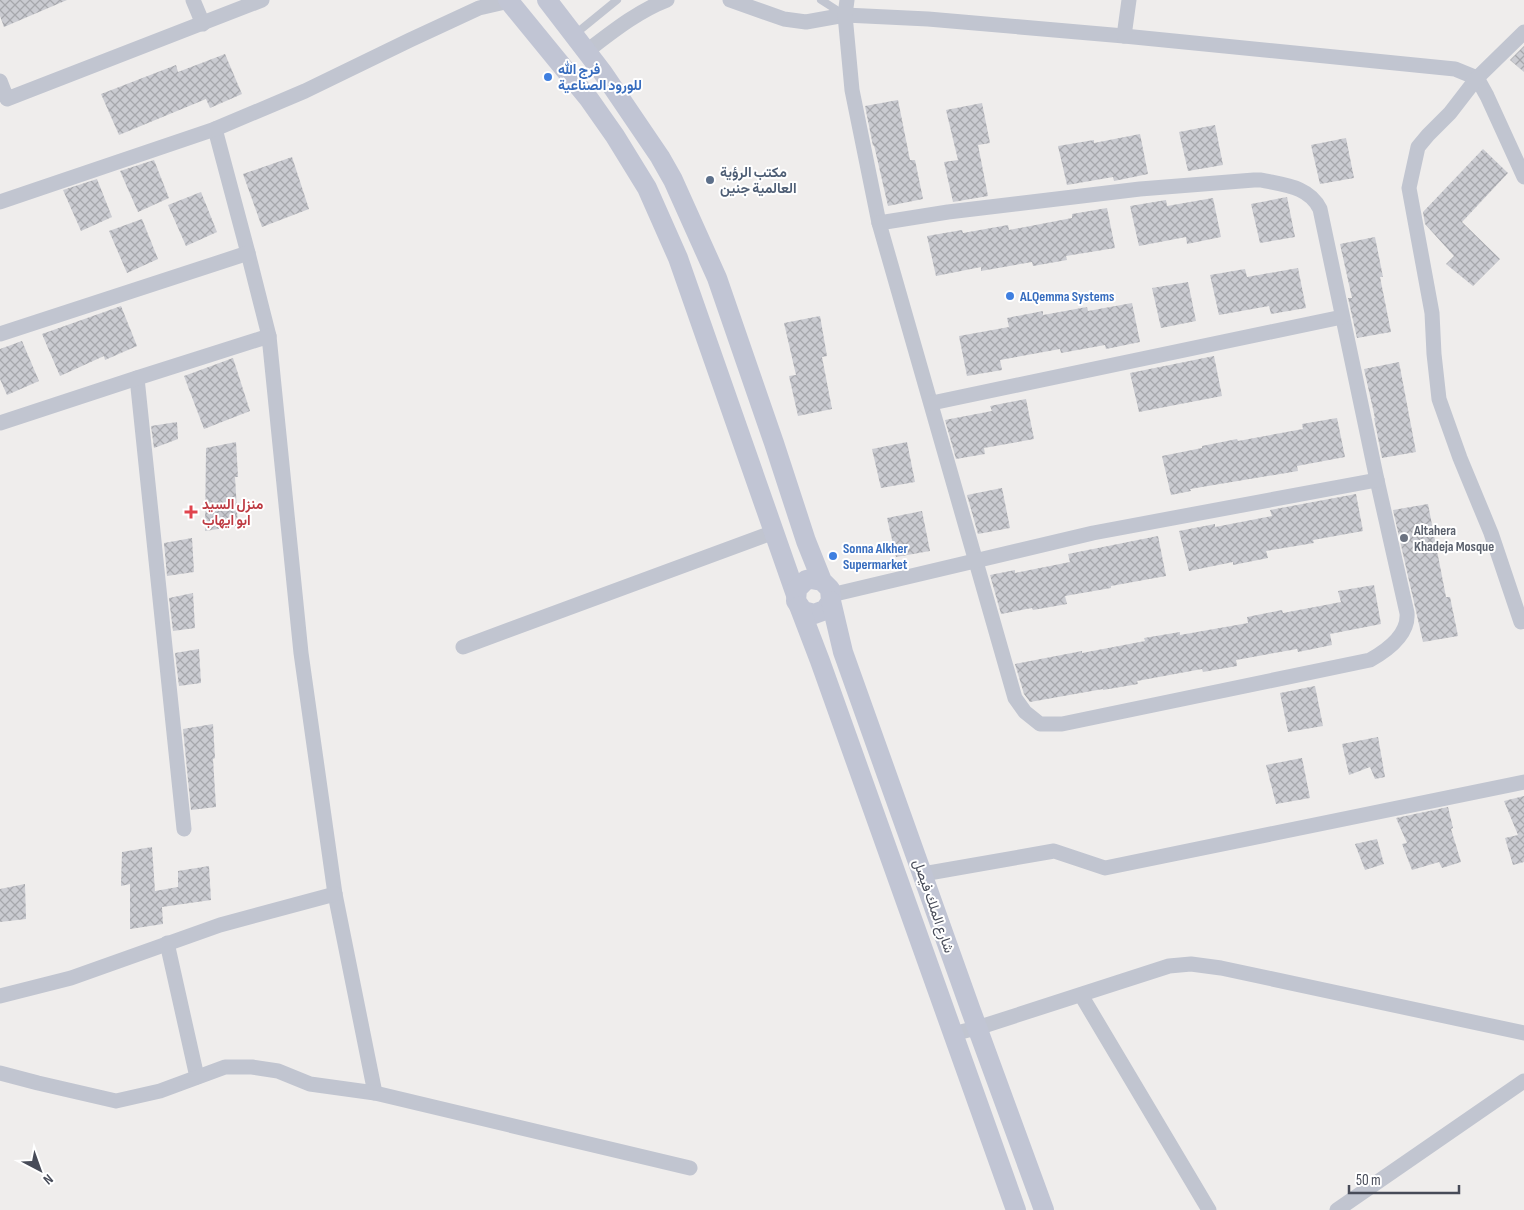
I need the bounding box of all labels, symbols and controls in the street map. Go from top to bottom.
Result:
place label: فرج الله للورود الصناعية [558,60,642,94]
marker: فرج الله للورود الصناعية [542,71,554,83]
place label: مكتب الرؤية العالمية جنين [720,164,797,197]
marker: مكتب الرؤية العالمية جنين [704,174,716,186]
place label: ALQemma Systems [1019,288,1114,305]
marker: ALQemma Systems [1004,290,1016,302]
place label: منزل السيد ابو ايهاب [202,496,264,529]
marker: منزل السيد ابو ايهاب [184,505,198,519]
place label: Altahera Khadeja Mosque [1413,522,1494,555]
marker: Altahera Khadeja Mosque [1398,532,1410,544]
place label: Sonna Alkher Supermarket [843,540,909,573]
marker: Sonna Alkher Supermarket [827,550,839,562]
street label: شارع الملك فيصل [908,857,958,956]
north arrow [15,1145,65,1195]
scale bar [1349,1162,1459,1194]
text: N [40,1171,57,1188]
text: 50 m [1356,1171,1381,1190]

